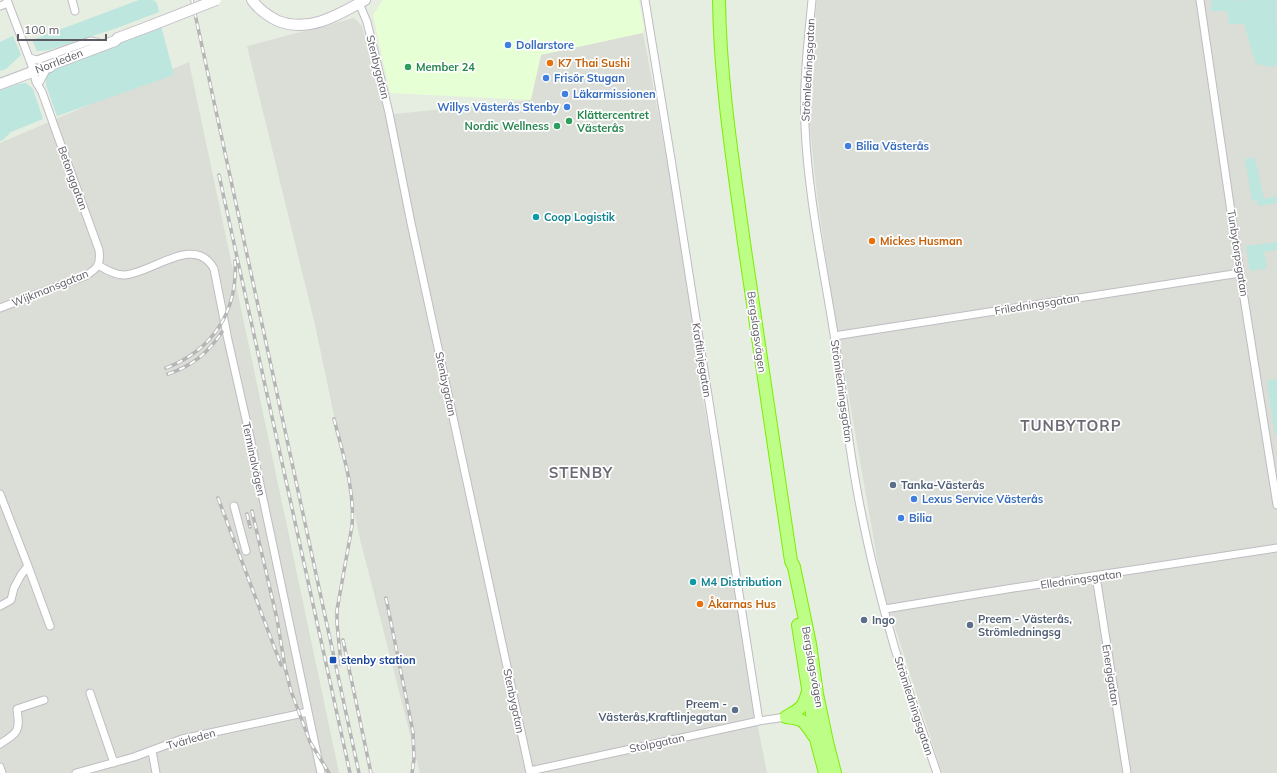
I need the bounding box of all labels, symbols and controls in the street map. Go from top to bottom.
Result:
scale bar [18,16,106,42]
street label: Strömledningsgatan [798,18,818,122]
text: 100 m [24,22,59,37]
street label: Stenbygatan [363,34,393,100]
place label: Dollarstore [516,38,574,52]
marker: Dollarstore [503,40,513,50]
street label: Norrleden [33,45,85,77]
place label: K7 Thai Sushi [558,56,630,70]
marker: K7 Thai Sushi [545,58,555,68]
place label: Member 24 [416,60,475,74]
marker: Member 24 [403,62,413,72]
place label: Frisör Stugan [554,71,625,85]
marker: Frisör Stugan [541,73,551,83]
place label: Läkarmissionen [573,87,656,101]
marker: Läkarmissionen [560,89,570,99]
place label: Willys Västerås Stenby [437,100,559,114]
marker: Willys Västerås Stenby [562,102,572,112]
place label: Klättercentret Västerås [576,108,649,135]
marker: Klättercentret Västerås [564,116,574,126]
place label: Nordic Wellness [465,119,549,133]
marker: Nordic Wellness [552,121,562,131]
place label: Bilia Västerås [856,139,930,153]
marker: Bilia Västerås [843,141,853,151]
street label: Betonggatan [55,144,91,212]
street label: Tunbytorpsgatan [1224,209,1252,297]
place label: Coop Logistik [544,210,616,224]
marker: Coop Logistik [531,212,541,222]
place label: Mickes Husman [880,234,962,248]
marker: Mickes Husman [867,236,877,246]
street label: Wijkmansgatan [10,266,90,310]
street label: Bergslagsvägen [744,290,770,374]
street label: Friledningsgatan [994,290,1080,318]
street label: Kraftlinjegatan [689,322,715,398]
street label: Strömledningsgatan [828,339,856,443]
street label: Stenbygatan [432,351,460,417]
district label: TUNBYTORP [1020,416,1122,435]
street label: Terminalvägen [239,421,269,497]
district label: STENBY [549,463,613,482]
place label: Tanka-Västerås [901,478,985,492]
marker: Tanka-Västerås [888,480,898,490]
place label: Lexus Service Västerås [922,492,1044,506]
marker: Lexus Service Västerås [909,494,919,504]
place label: Bilia [909,511,932,525]
marker: Bilia [896,513,906,523]
street label: Elledningsgatan [1039,566,1123,592]
place label: M4 Distribution [701,575,782,589]
marker: M4 Distribution [688,577,698,587]
place label: Åkarnas Hus [708,596,776,611]
marker: Åkarnas Hus [695,599,705,609]
place label: Preem - Västerås, Strömledningsg [978,612,1072,639]
place label: Ingo [872,613,896,627]
marker: Ingo [859,615,869,625]
marker: Preem - Västerås, Strömledningsg [965,620,975,630]
street label: Bergslagsvägen [799,625,827,709]
street label: Energigatan [1099,643,1123,707]
place label: stenby station [341,653,416,667]
marker: stenby station [328,655,338,665]
street label: Strömledningsgatan [891,655,937,757]
street label: Stenbygatan [500,668,528,734]
place label: Preem - Västerås,Kraftlinjegatan [597,697,727,724]
marker: Preem - Västerås,Kraftlinjegatan [730,705,740,715]
street label: Tvärleden [165,725,217,753]
street label: Stolpgatan [628,730,686,756]

